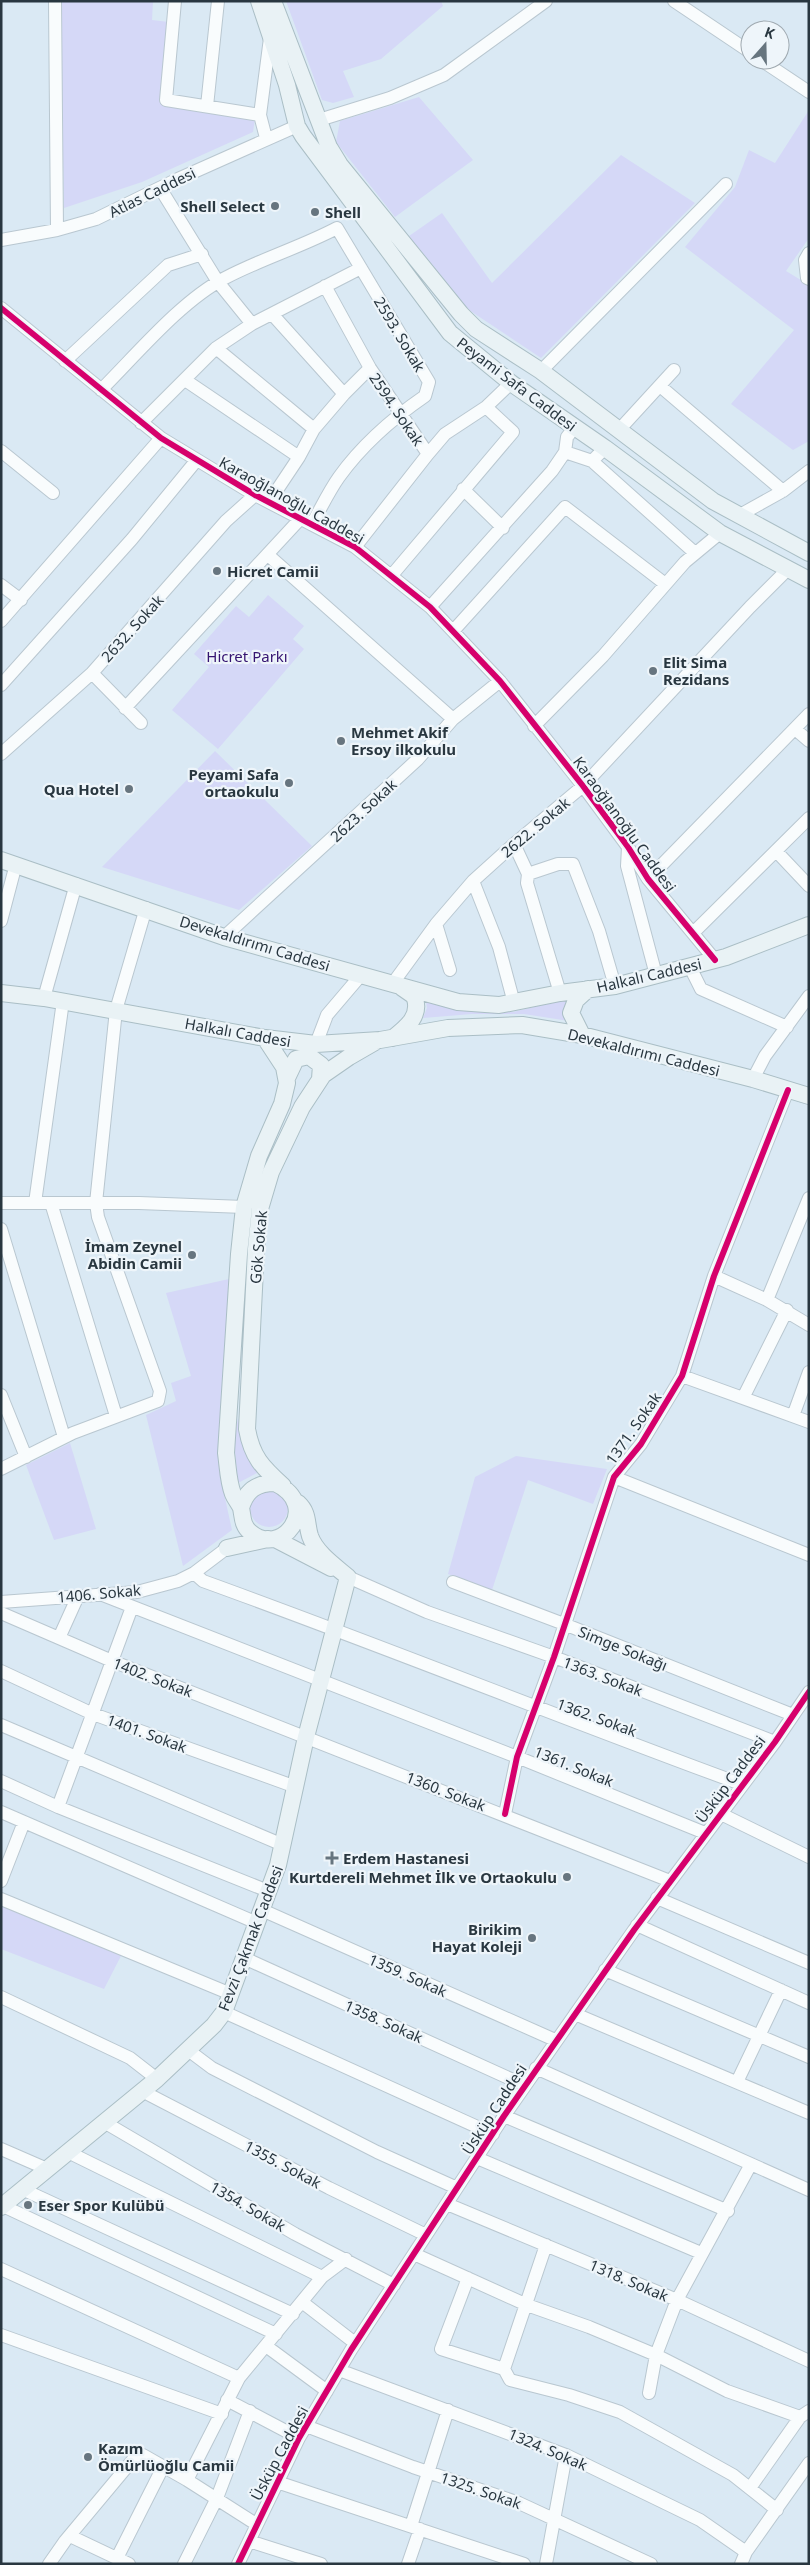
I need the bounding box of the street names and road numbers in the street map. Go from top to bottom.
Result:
street label: Atlas Caddesi [105,162,199,222]
street label: 2593. Sokak [370,293,430,375]
street label: Peyami Safa Caddesi [453,332,581,436]
street label: 2594. Sokak [365,369,429,449]
street label: Karaoğlanoğlu Caddesi [216,452,368,548]
street label: 2632. Sokak [96,590,168,666]
street label: Karaoğlanoğlu Caddesi [569,752,681,896]
street label: 2623. Sokak [325,774,401,846]
street label: 2622. Sokak [496,792,574,862]
street label: Devekaldırımı Caddesi [177,911,333,975]
street label: Halkalı Caddesi [594,953,704,997]
street label: Halkalı Caddesi [183,1013,293,1051]
street label: Devekaldırımı Caddesi [566,1023,722,1081]
street label: Gök Sokak [245,1209,271,1285]
street label: 1371. Sokak [601,1388,665,1468]
street label: 1406. Sokak [56,1579,142,1607]
street label: Simge Sokağı [575,1621,671,1675]
street label: 1363. Sokak [560,1652,646,1700]
street label: 1402. Sokak [110,1653,196,1701]
street label: 1362. Sokak [554,1693,640,1741]
street label: 1401. Sokak [104,1709,190,1757]
street label: Üsküp Caddesi [691,1731,769,1827]
street label: 1361. Sokak [531,1741,617,1791]
street label: 1360. Sokak [403,1767,489,1815]
street label: Fevzi Çakmak Caddesi [213,1862,287,2014]
street label: 1359. Sokak [366,1949,450,2001]
street label: 1358. Sokak [342,1995,426,2047]
street label: Üsküp Caddesi [457,2060,531,2158]
street label: 1355. Sokak [241,2135,325,2193]
street label: 1354. Sokak [207,2176,289,2236]
street label: 1318. Sokak [586,2254,672,2306]
street label: Üsküp Caddesi [246,2402,312,2504]
street label: 1324. Sokak [505,2423,591,2475]
street label: 1325. Sokak [438,2467,524,2513]

